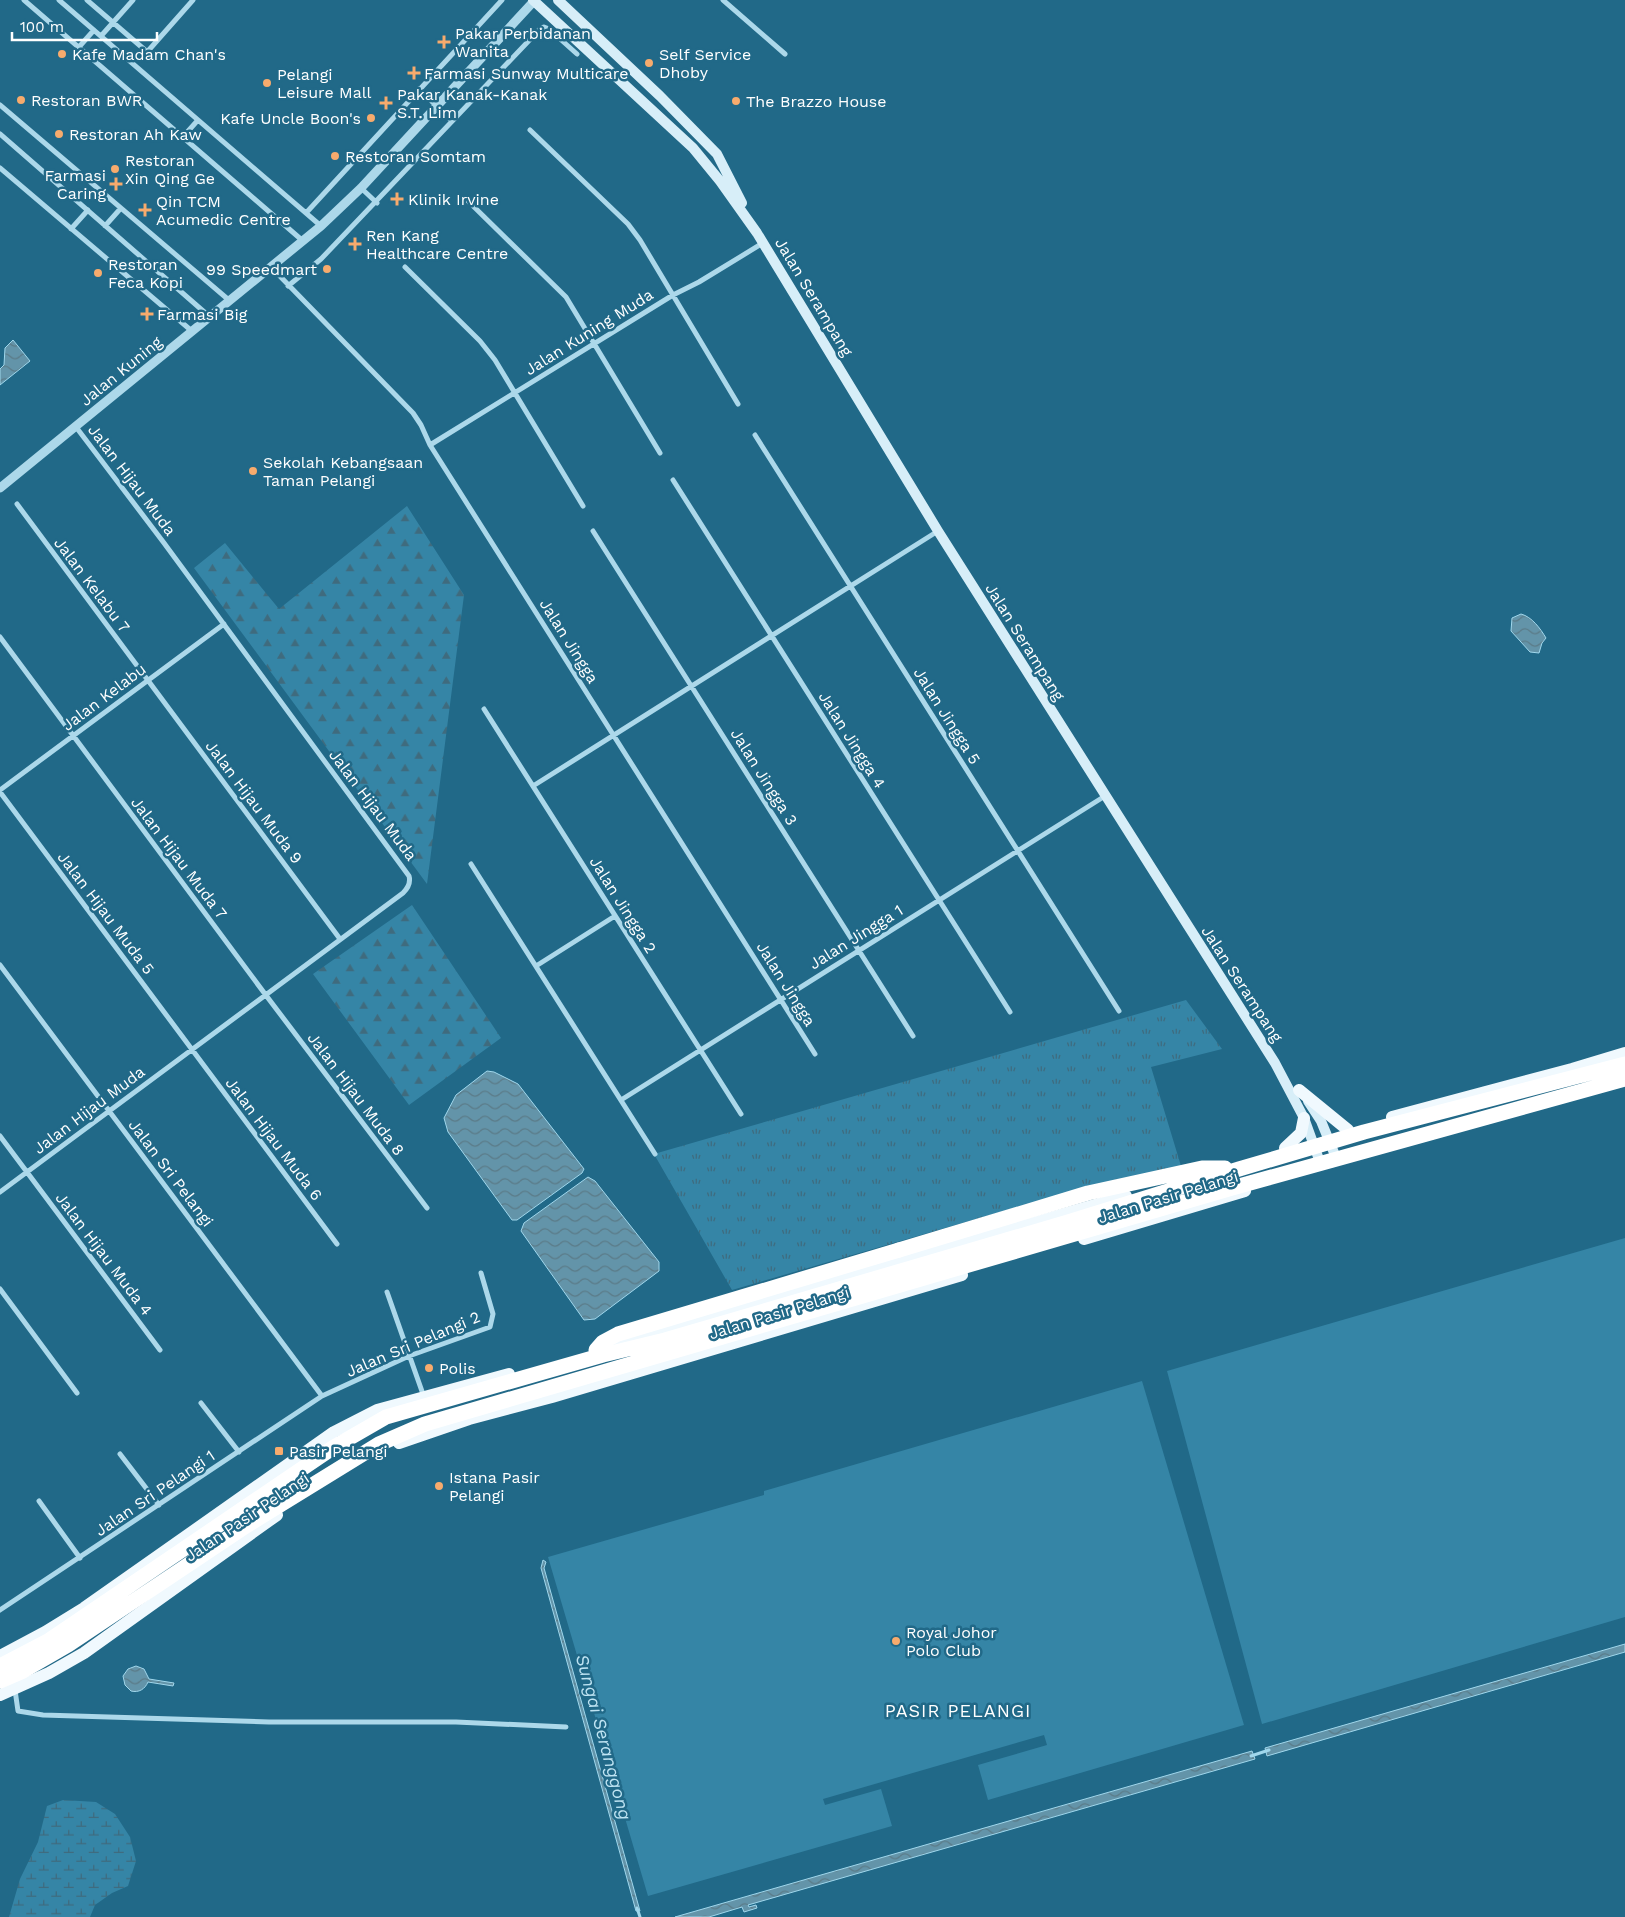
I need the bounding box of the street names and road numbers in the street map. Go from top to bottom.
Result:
street label: Jalan Serampang [771,234,857,360]
street label: Jalan Kuning Muda [521,285,657,379]
street label: Jalan Kuning [76,332,166,410]
street label: Jalan Hijau Muda [84,421,180,539]
street label: Jalan Kelabu 7 [50,534,134,636]
street label: Jalan Serampang [981,580,1069,705]
street label: Jalan Jingga [536,595,602,687]
street label: Jalan Kelabu [58,659,150,735]
street label: Jalan Jingga 5 [910,664,984,768]
street label: Jalan Jingga 4 [815,688,890,792]
street label: Jalan Jingga 3 [727,725,801,829]
street label: Jalan Hijau Muda 9 [202,737,306,867]
street label: Jalan Hijau Muda [325,746,421,864]
street label: Jalan Hijau Muda 7 [127,793,231,923]
street label: Jalan Hijau Muda 5 [54,848,158,978]
street label: Jalan Jingga 2 [586,853,660,957]
street label: Jalan Jingga 1 [806,901,906,973]
street label: Jalan Serampang [1197,922,1287,1046]
street label: Jalan Jingga [753,938,819,1030]
street label: Jalan Hijau Muda 8 [304,1029,408,1159]
street label: Jalan Hijau Muda [30,1062,148,1158]
street label: Jalan Hijau Muda 6 [222,1074,326,1204]
street label: Jalan Sri Pelangi [125,1116,217,1230]
street label: Jalan Pasir Pelangi [1096,1167,1240,1227]
street label: Jalan Hijau Muda 4 [52,1189,157,1319]
street label: Jalan Pasir Pelangi [707,1283,851,1343]
street label: Jalan Sri Pelangi 2 [343,1307,483,1381]
street label: Jalan Sri Pelangi 1 [91,1446,219,1540]
street label: Jalan Pasir Pelangi [181,1468,313,1566]

